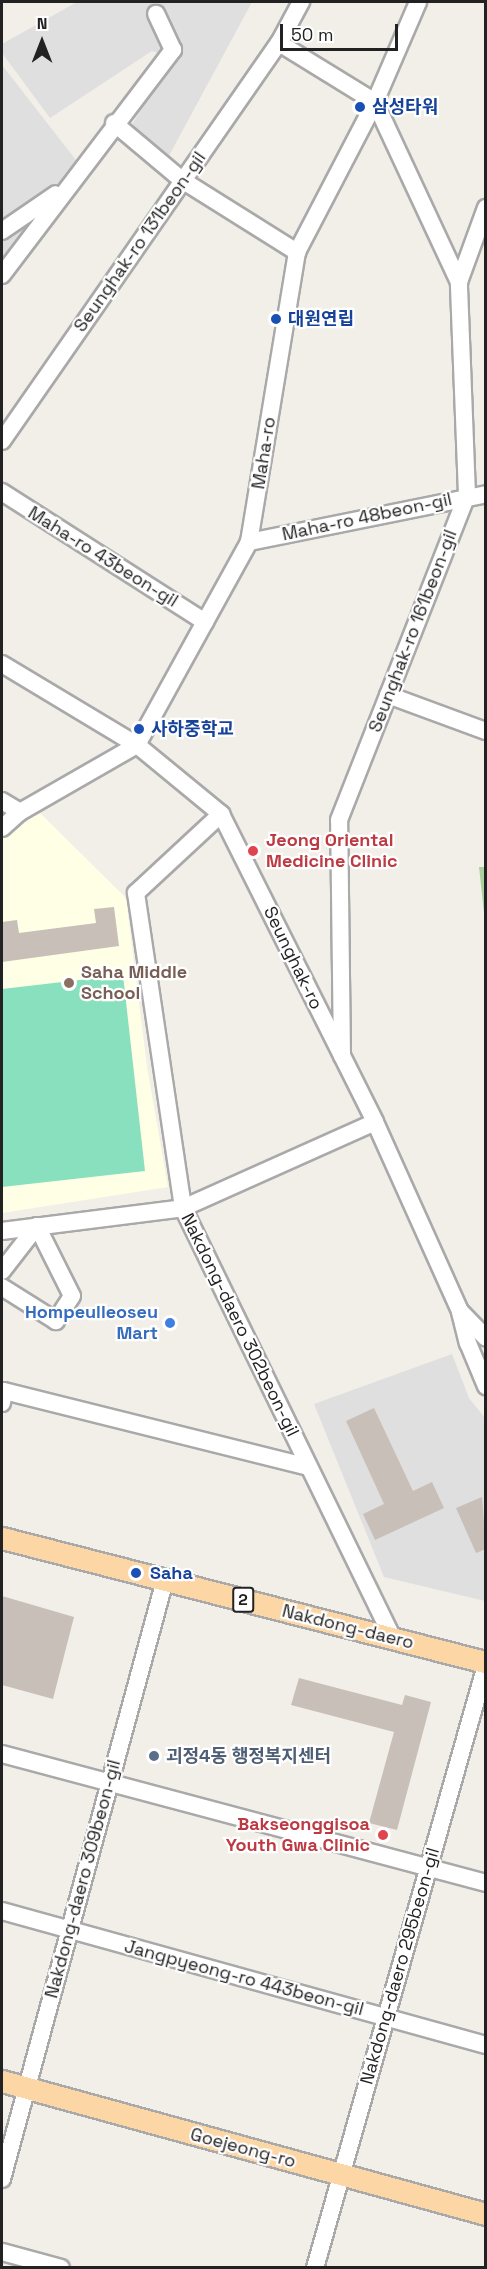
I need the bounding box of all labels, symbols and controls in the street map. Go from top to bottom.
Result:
north arrow [12,12,72,72]
scale bar [283,12,402,50]
text: N [37,13,47,34]
text: 50 m [291,23,333,46]
place label: 삼성타워 [372,96,438,118]
marker: 삼성타워 [353,100,367,114]
street label: Seunghak-ro 131beon-gil [70,148,210,336]
place label: 대원연립 [288,308,354,330]
marker: 대원연립 [269,312,283,326]
street label: Maha-ro [248,415,280,491]
street label: Maha-ro 48beon-gil [280,488,454,546]
street label: Maha-ro 43beon-gil [24,502,182,612]
street label: Seunghak-ro 161beon-gil [364,527,462,735]
place label: 사하중학교 [151,718,234,740]
marker: 사하중학교 [132,722,146,736]
place label: Jeong Oriental Medicine Clinic [266,830,398,872]
marker: Jeong Oriental Medicine Clinic [244,842,262,860]
street label: Seunghak-ro [259,903,327,1013]
place label: Saha Middle School [81,962,187,1004]
marker: Saha Middle School [62,976,76,990]
street label: Nakdong-daero 302beon-gil [176,1210,304,1440]
place label: Hompeulleoseu Mart [25,1302,158,1344]
marker: Hompeulleoseu Mart [163,1316,177,1330]
place label: Saha [150,1562,193,1584]
marker: Saha [127,1564,145,1582]
road number: 2 [231,1587,255,1613]
street label: Nakdong-daero [280,1600,416,1654]
place label: 괴정4동 행정복지센터 [166,1745,331,1767]
marker: 괴정4동 행정복지센터 [147,1749,161,1763]
street label: Nakdong-daero 309beon-gil [41,1757,125,2001]
place label: Bakseonggisoa Youth Gwa Clinic [226,1814,370,1856]
marker: Bakseonggisoa Youth Gwa Clinic [374,1826,392,1844]
street label: Nakdong-daero 295beon-gil [356,1845,444,2087]
street label: Jangpyeong-ro 443beon-gil [122,1936,366,2020]
street label: Goejeong-ro [188,2124,298,2172]

